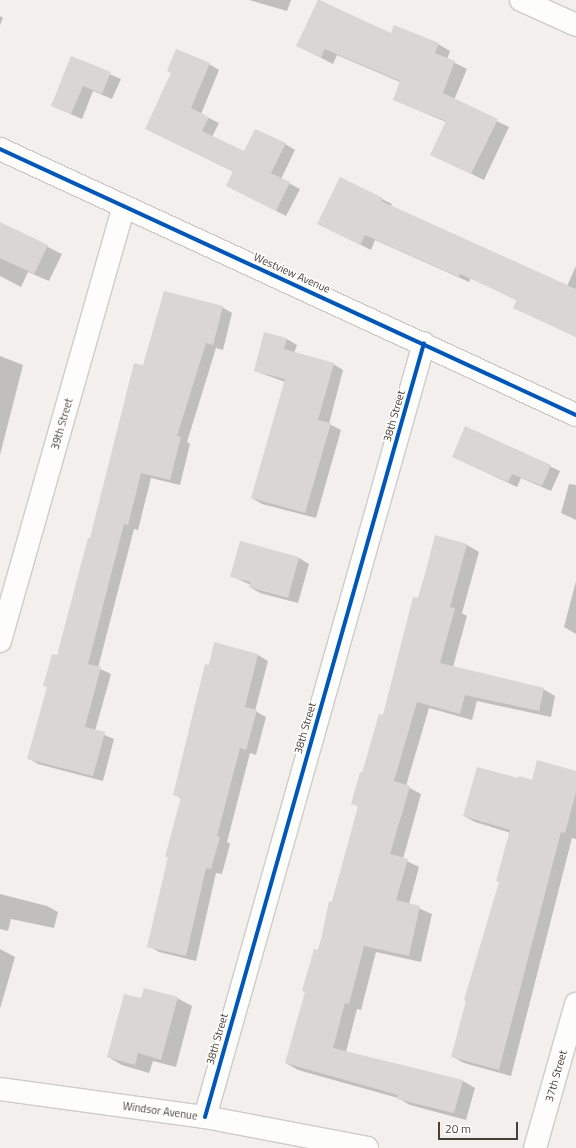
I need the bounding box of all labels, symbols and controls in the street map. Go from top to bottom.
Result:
street label: Westview Avenue [252,250,332,296]
street label: 38th Street [380,389,408,443]
street label: 39th Street [48,397,76,451]
street label: 38th Street [291,701,319,755]
street label: 38th Street [203,1012,231,1066]
street label: 37th Street [542,1049,570,1103]
street label: Windsor Avenue [122,1099,198,1123]
scale bar [440,1114,520,1140]
text: 20 m [445,1119,471,1138]

